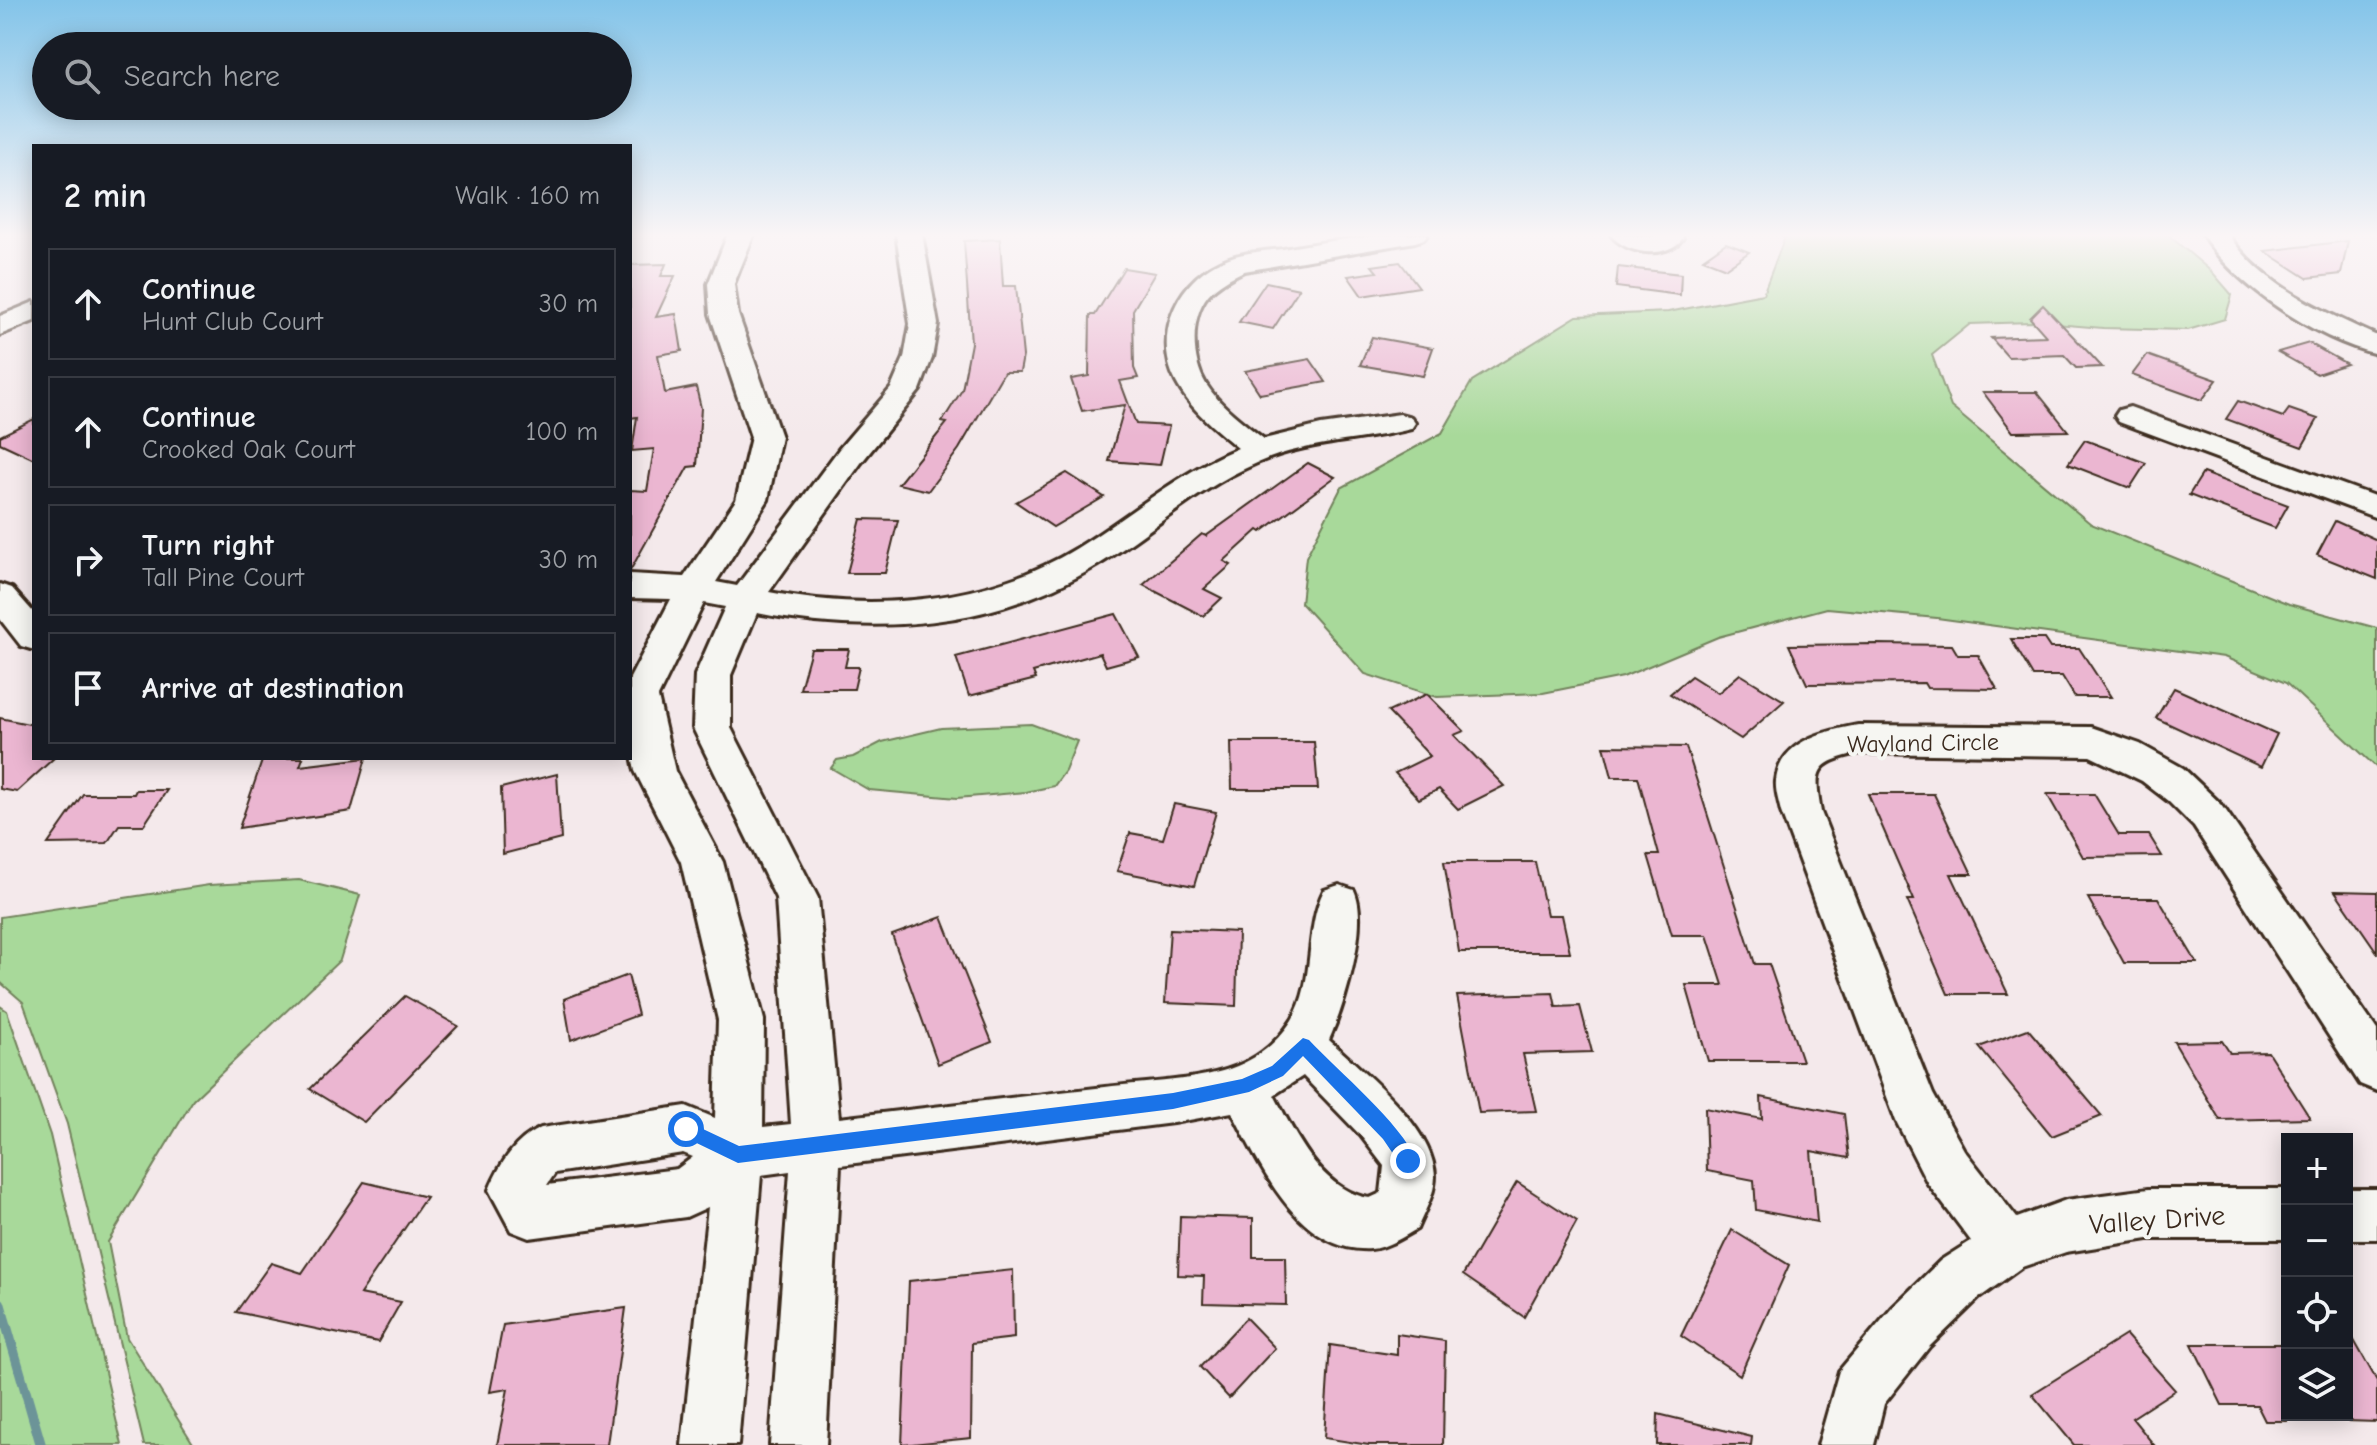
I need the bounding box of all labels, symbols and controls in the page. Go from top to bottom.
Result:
search box [32,32,632,120]
icon: search [60,54,104,98]
text: Search here [124,59,280,94]
text: 2 min [64,176,147,216]
text: Walk · 160 m [455,181,600,211]
text: Continue [142,272,256,307]
icon: ahead [66,282,110,326]
text: 30 m [539,289,598,319]
text: Hunt Club Court [142,307,323,337]
text: Continue [142,400,256,435]
icon: ahead [66,410,110,454]
text: 100 m [526,417,598,447]
text: Crooked Oak Court [142,435,355,465]
text: Turn right [142,528,274,563]
icon: right [66,538,110,582]
text: 30 m [539,545,598,575]
text: Tall Pine Court [142,563,304,593]
icon: arrive [66,666,110,710]
text: Arrive at destination [142,671,404,706]
street label: Wayland Circle [1847,728,1999,758]
route start [668,1111,704,1147]
map controls [2281,1133,2353,1421]
button: + [2281,1133,2353,1205]
route end [1390,1143,1426,1179]
street label: Valley Drive [2088,1199,2226,1241]
button: − [2281,1205,2353,1277]
button: locate [2281,1277,2353,1349]
button: layers [2281,1349,2353,1421]

